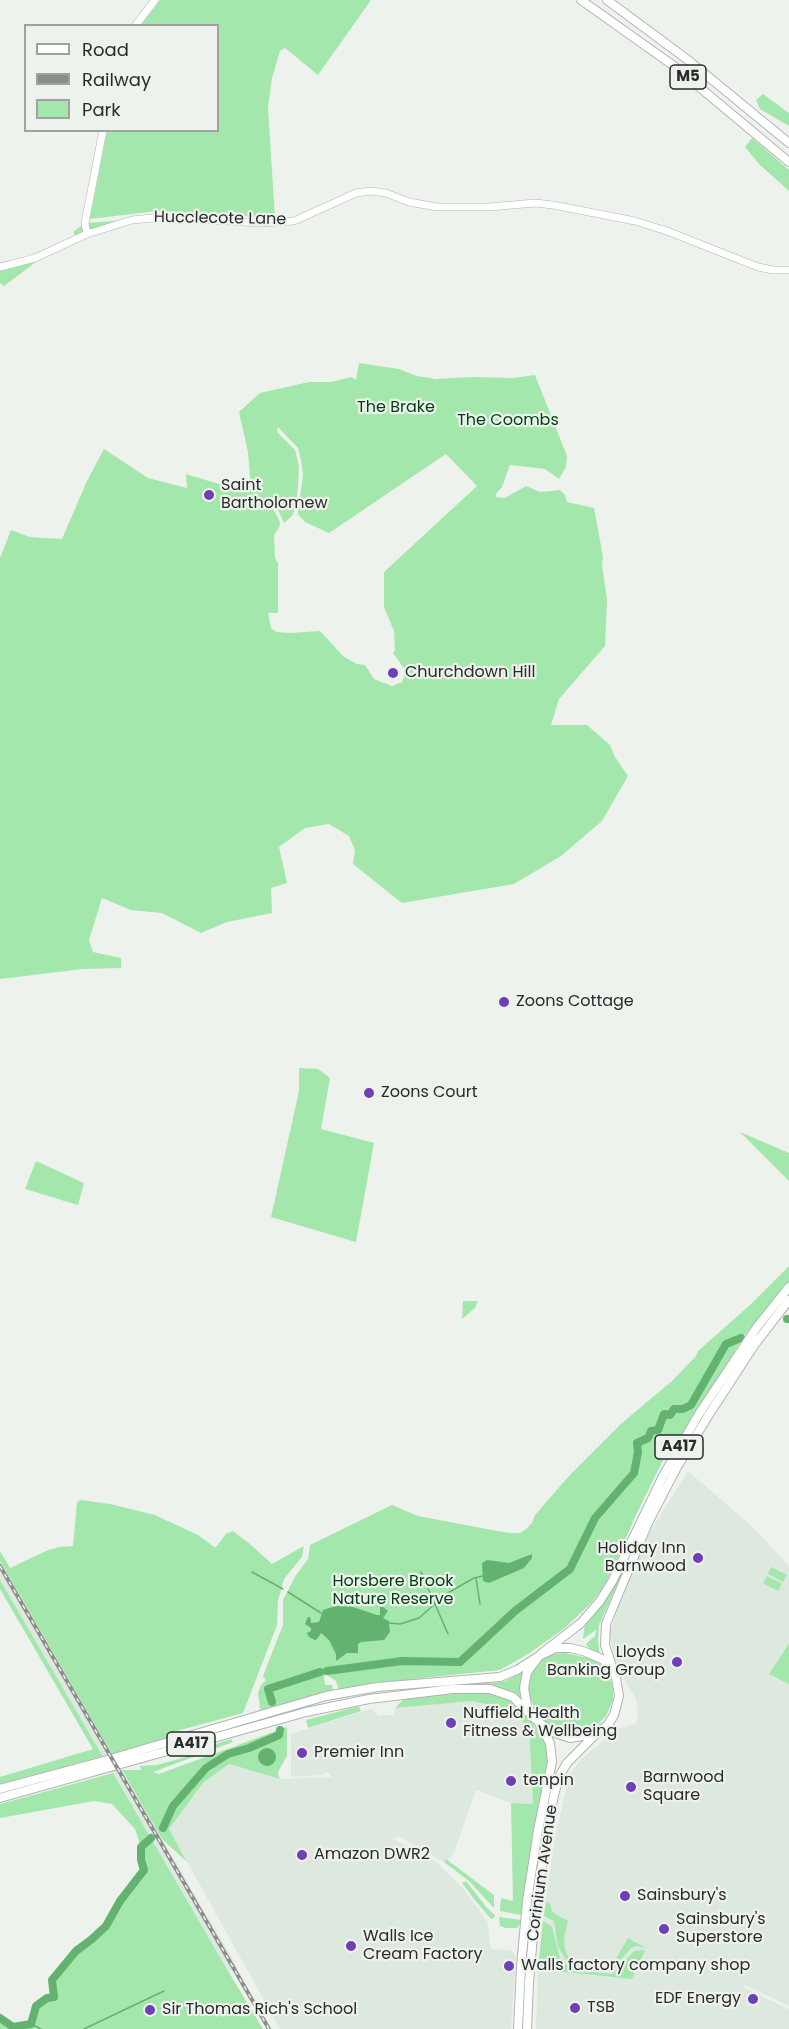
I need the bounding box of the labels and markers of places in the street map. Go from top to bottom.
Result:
place label: Saint Bartholomew [221,476,328,514]
marker: Saint Bartholomew [202,488,216,502]
place label: Churchdown Hill [405,663,535,683]
marker: Churchdown Hill [386,666,400,680]
place label: Zoons Cottage [516,992,634,1012]
marker: Zoons Cottage [497,995,511,1009]
place label: Zoons Court [381,1083,478,1103]
marker: Zoons Court [362,1086,376,1100]
place label: Holiday Inn Barnwood [597,1539,686,1577]
marker: Holiday Inn Barnwood [691,1551,705,1565]
place label: Lloyds Banking Group [547,1643,665,1681]
marker: Lloyds Banking Group [670,1655,684,1669]
place label: Nuffield Health Fitness & Wellbeing [463,1704,617,1742]
marker: Nuffield Health Fitness & Wellbeing [444,1716,458,1730]
place label: Premier Inn [314,1743,404,1763]
marker: Premier Inn [295,1746,309,1760]
place label: Barnwood Square [643,1768,724,1806]
place label: tenpin [523,1771,574,1791]
marker: tenpin [504,1774,518,1788]
marker: Barnwood Square [624,1780,638,1794]
place label: Amazon DWR2 [314,1845,430,1865]
marker: Amazon DWR2 [295,1848,309,1862]
place label: Sainsbury's [637,1886,727,1906]
marker: Sainsbury's [618,1889,632,1903]
place label: Sainsbury's Superstore [676,1910,766,1948]
marker: Sainsbury's Superstore [657,1922,671,1936]
place label: Walls Ice Cream Factory [363,1927,482,1965]
marker: Walls Ice Cream Factory [344,1939,358,1953]
place label: Walls factory company shop [521,1956,750,1976]
marker: Walls factory company shop [502,1959,516,1973]
place label: EDF Energy [655,1989,741,2009]
marker: EDF Energy [746,1992,760,2006]
place label: TSB [587,1998,615,2018]
place label: Sir Thomas Rich's School [162,2000,357,2020]
marker: TSB [568,2001,582,2015]
marker: Sir Thomas Rich's School [143,2003,157,2017]

